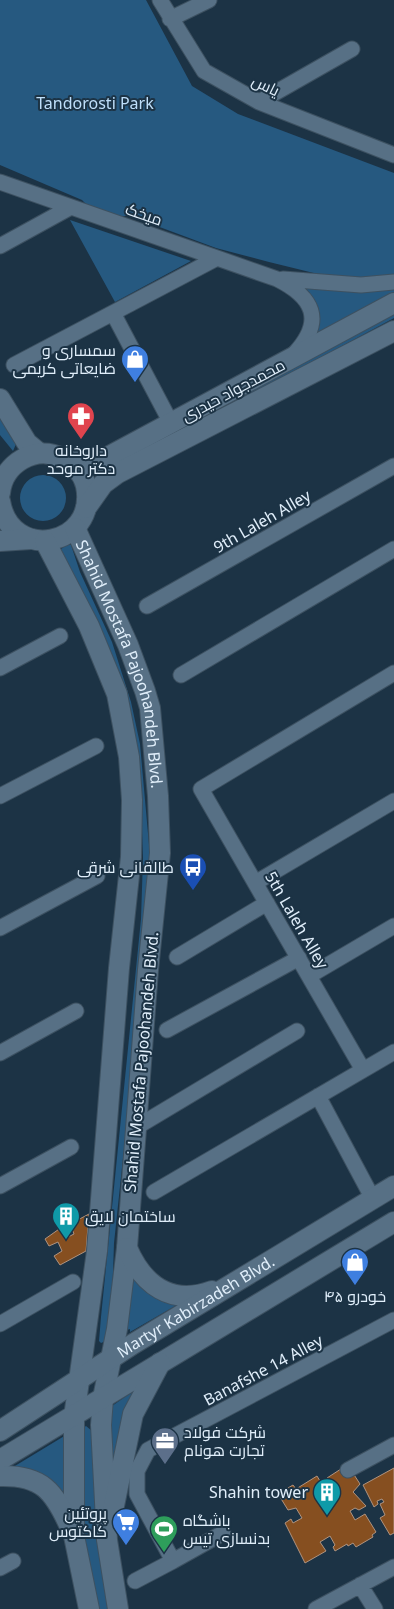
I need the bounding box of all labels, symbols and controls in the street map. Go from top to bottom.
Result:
street label: یاس [248,69,284,101]
park label: Tandorosti Park [36,92,154,114]
street label: میخک [123,197,165,231]
place label: سمساری و ضایعاتی کریمی [12,339,116,379]
shop icon: سمساری و ضایعاتی کریمی [120,344,150,383]
street label: محمدجواد حیدری [177,353,289,427]
pharmacy icon: داروخانه دکتر موحد [66,401,96,440]
place label: داروخانه دکتر موحد [47,439,115,479]
street label: 9th Laleh Alley [209,484,315,558]
street label: Shahid Mostafa Pajoohandeh Blvd. [71,536,168,789]
bus stop icon: طالقانی شرقی [178,852,208,891]
place label: طالقانی شرقی [77,856,174,878]
street label: 5th Laleh Alley [260,867,334,973]
street label: Shahid Mostafa Pajoohandeh Blvd. [119,931,163,1193]
building icon: ساختمان لایق [51,1201,81,1240]
place label: ساختمان لایق [85,1205,176,1227]
shop icon: خودرو ۴۵ [340,1247,370,1286]
street label: Martyr Kabirzadeh Blvd. [113,1250,278,1363]
place label: خودرو ۴۵ [324,1285,386,1307]
street label: Banafshe 14 Alley [199,1329,327,1411]
place label: شرکت فولاد تجارت هونام [184,1421,266,1462]
office icon: شرکت فولاد تجارت هونام [150,1426,180,1465]
building icon: Shahin tower [312,1477,342,1516]
place label: Shahin tower [209,1481,308,1503]
place label: پروتئین کاکتوس [49,1502,108,1542]
supermarket icon: پروتئین کاکتوس [111,1507,141,1546]
place label: باشگاه بدنسازی تیس [183,1509,270,1549]
sports icon: باشگاه بدنسازی تیس [149,1514,179,1553]

